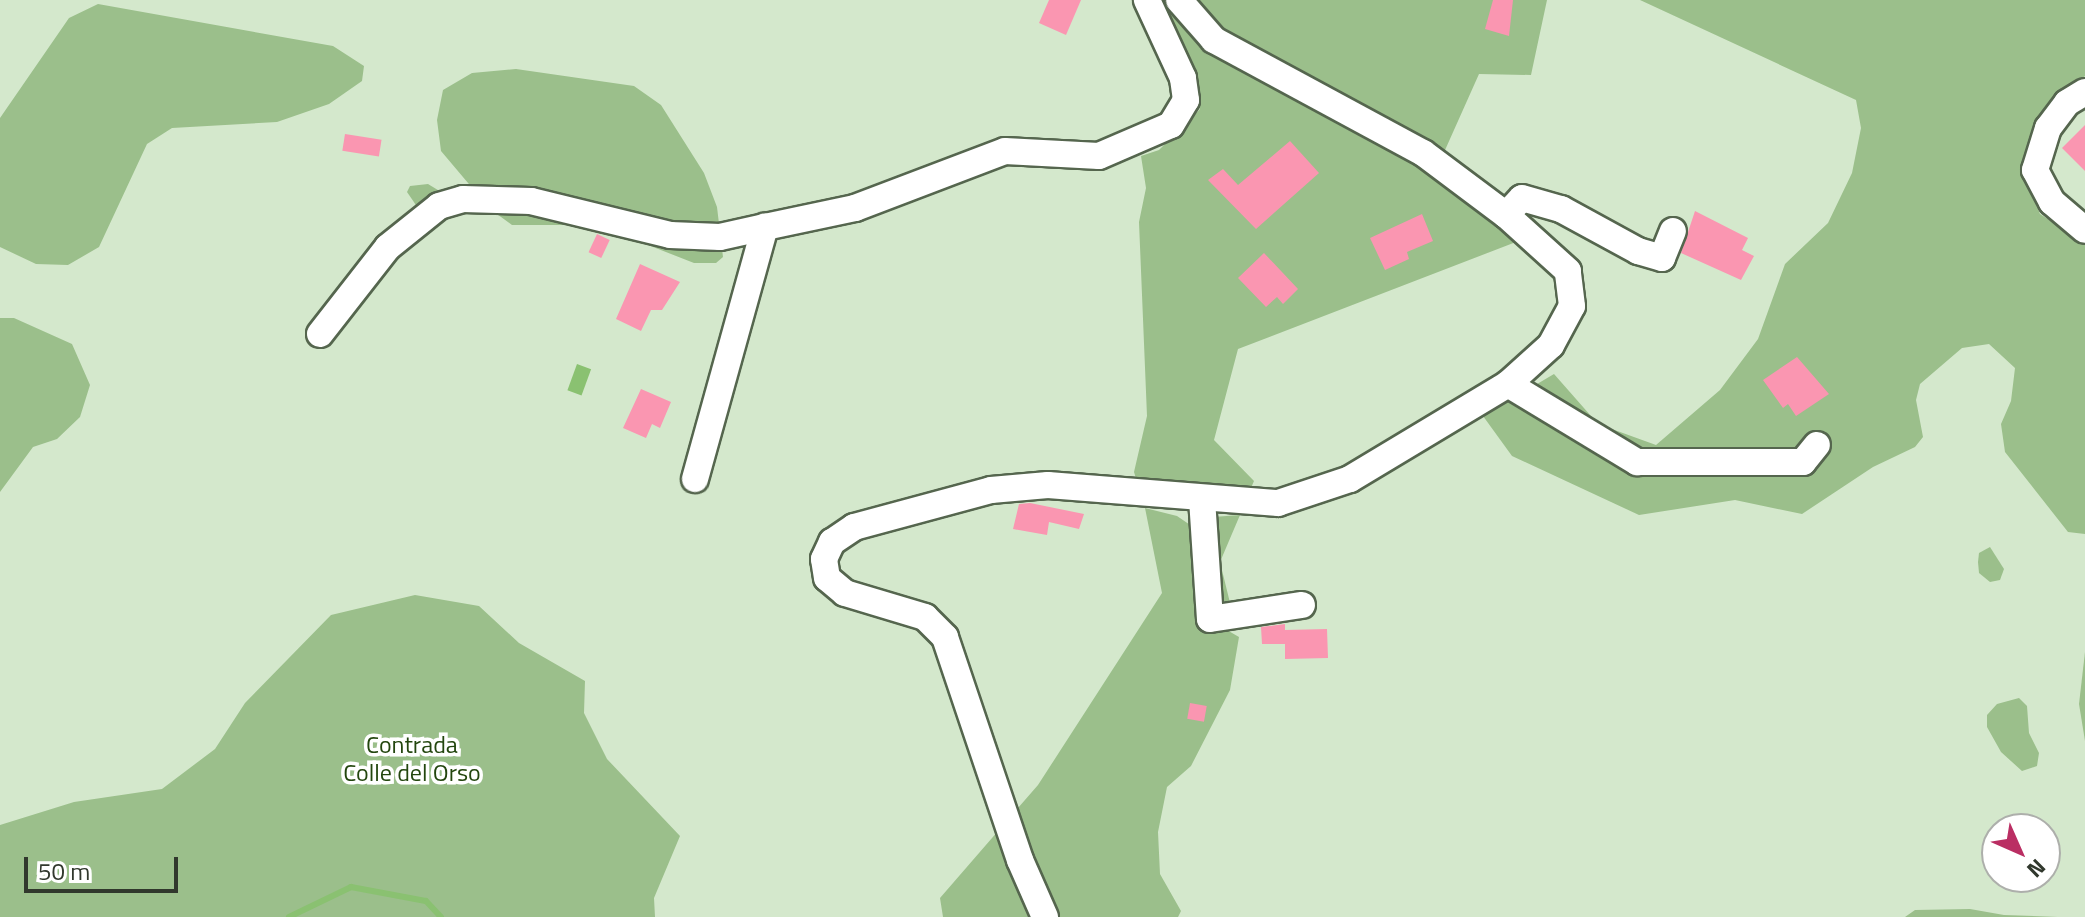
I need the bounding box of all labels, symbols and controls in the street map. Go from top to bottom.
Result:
park label: Contrada Colle del Orso [343,731,481,787]
north arrow [1981,813,2061,893]
scale bar [28,841,182,891]
text: N [2019,851,2054,886]
text: 50 m [38,853,90,889]

